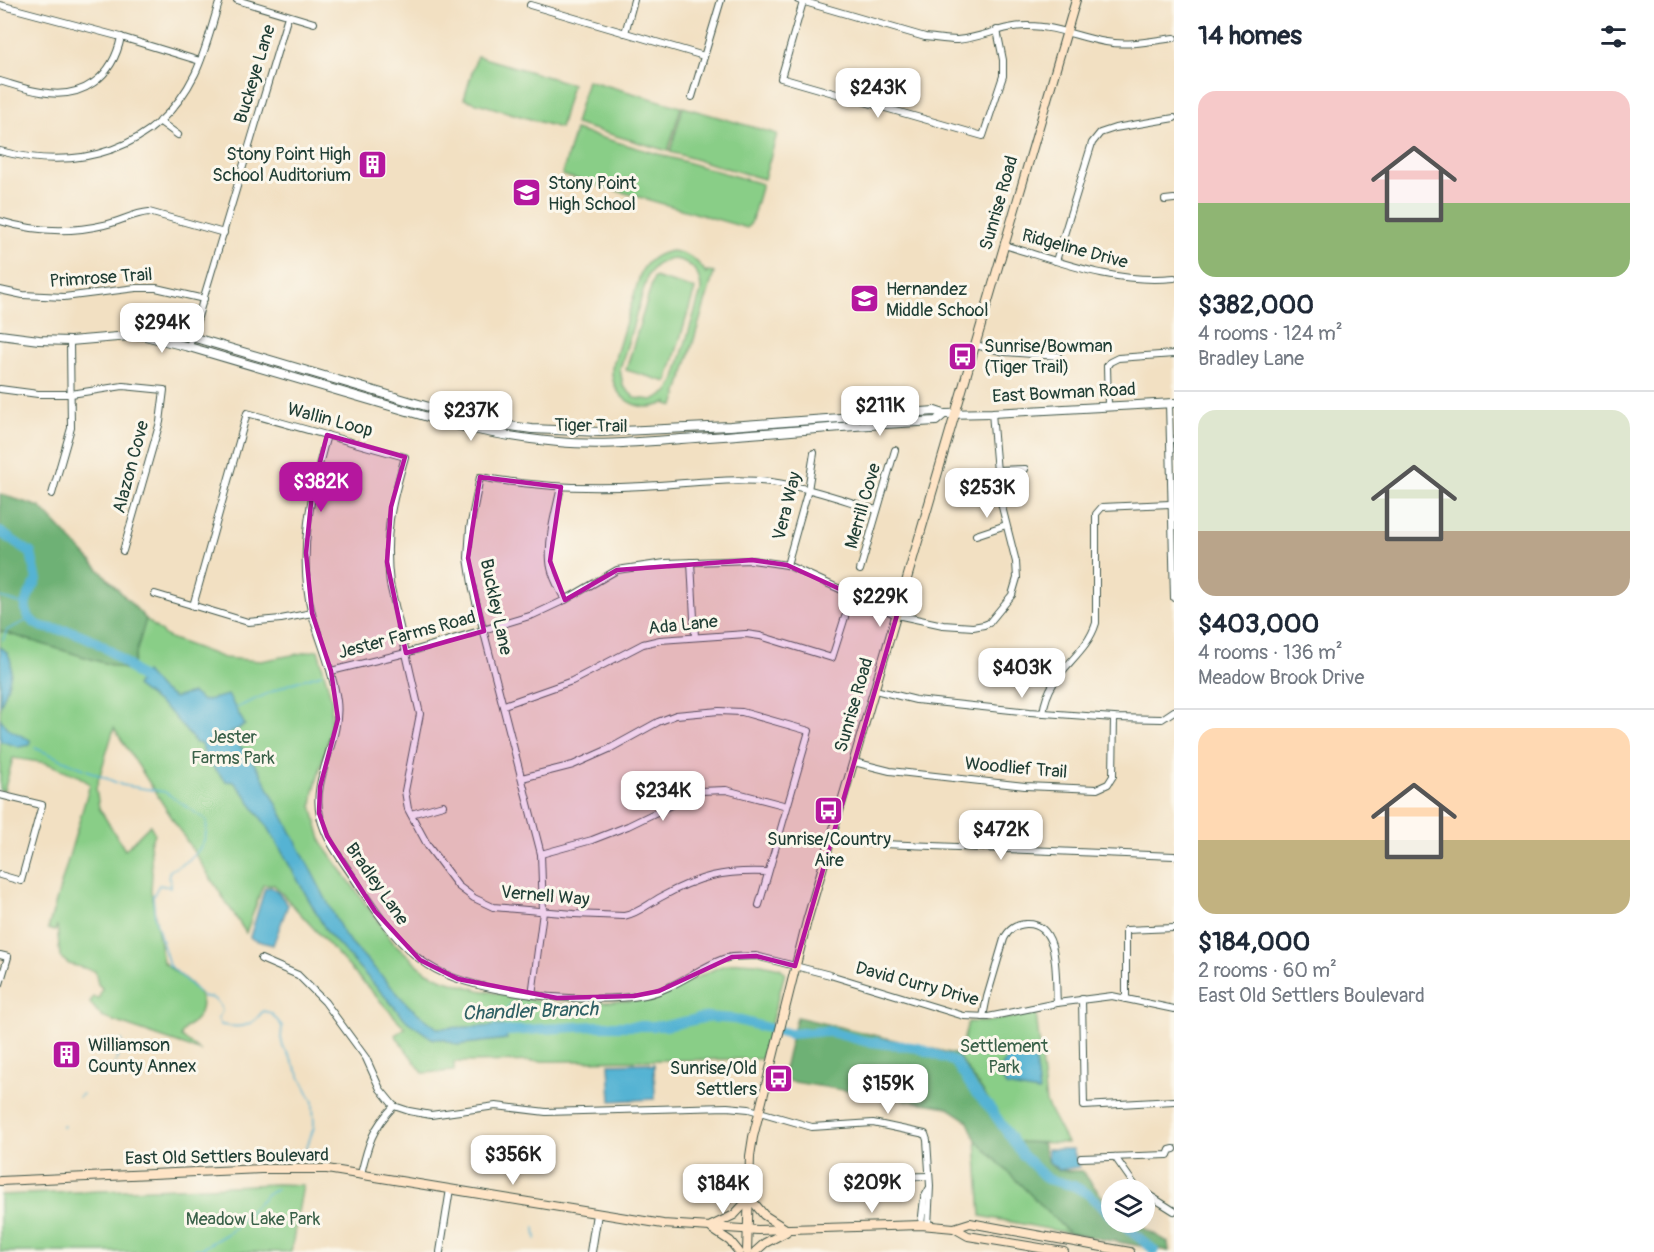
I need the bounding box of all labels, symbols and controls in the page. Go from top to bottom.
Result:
text: 14 homes [1198,20,1302,52]
icon: filters [1597,20,1630,53]
street label: Buckeye Lane [229,22,281,126]
pin: $243K [836,68,920,119]
text: $243K [850,75,906,100]
icon: home [1360,130,1468,238]
place label: Stony Point High School Auditorium [212,143,351,187]
building icon: Stony Point High School Auditorium [356,148,388,180]
street label: Sunrise Road [975,153,1023,253]
place label: Stony Point High School [548,172,637,216]
school or university icon: Stony Point High School [511,177,543,209]
street label: Ridgeline Drive [1019,224,1131,274]
street label: Primrose Trail [49,263,153,293]
place label: Hernandez Middle School [886,278,989,322]
school or university icon: Hernandez Middle School [849,283,881,315]
text: $382,000 [1198,289,1314,321]
pin: $294K [120,303,204,354]
text: $294K [134,310,190,335]
text: 4 rooms · 124 m² [1198,321,1343,346]
place label: Sunrise/Bowman (Tiger Trail) [984,335,1113,379]
bus stop icon: Sunrise/Bowman (Tiger Trail) [947,340,979,372]
text: Bradley Lane [1198,346,1304,371]
street label: East Bowman Road [992,378,1136,408]
pin: $211K [838,386,922,437]
pin: $237K [429,391,513,442]
text: $211K [855,393,905,418]
street label: Wallin Loop [285,398,375,442]
text: $237K [443,398,499,423]
street label: Tiger Trail [554,414,628,438]
street label: Alazon Cove [108,418,154,516]
icon: home [1360,449,1468,557]
street label: Merrill Cove [840,460,886,552]
pin: $382K [279,462,363,513]
pin: $253K [945,468,1029,519]
text: $382K [293,469,349,494]
street label: Vera Way [767,469,807,543]
text: $253K [959,475,1015,500]
street label: Buckley Lane [475,557,517,657]
pin: $229K [838,577,922,628]
text: $229K [852,584,908,609]
street label: Jester Farms Road [336,606,478,664]
text: $403,000 [1198,608,1319,640]
street label: Ada Lane [647,610,719,640]
text: 4 rooms · 136 m² [1198,640,1343,665]
pin: $403K [980,648,1064,699]
street label: Sunrise Road [830,655,878,755]
text: $403K [992,655,1052,680]
text: Meadow Brook Drive [1198,665,1364,690]
park label: Jester Farms Park [191,726,275,770]
street label: Woodlief Trail [964,752,1068,784]
icon: home [1360,767,1468,875]
pin: $234K [621,771,705,822]
text: $234K [635,778,691,803]
bus stop icon: Sunrise/Country Aire [813,794,845,826]
pin: $472K [959,810,1043,861]
text: $472K [973,817,1029,842]
place label: Sunrise/Country Aire [767,828,891,872]
street label: Bradley Lane [340,838,414,930]
street label: Vernell Way [500,881,591,911]
text: $184,000 [1198,926,1310,958]
street label: David Curry Drive [853,956,981,1012]
text: 2 rooms · 60 m² [1198,958,1337,983]
text: East Old Settlers Boulevard [1198,983,1425,1008]
water label: Chandler Branch [462,996,600,1026]
place label: Williamson County Annex [88,1034,197,1078]
park label: Settlement Park [960,1035,1049,1079]
building icon: Williamson County Annex [51,1039,83,1071]
place label: Sunrise/Old Settlers [670,1057,757,1101]
bus stop icon: Sunrise/Old Settlers [762,1062,794,1094]
pin: $159K [846,1064,930,1115]
text: $159K [862,1071,914,1096]
pin: $356K [471,1135,555,1186]
text: $356K [485,1142,541,1167]
street label: East Old Settlers Boulevard [125,1144,329,1170]
pin: $209K [830,1163,914,1214]
pin: $184K [681,1164,765,1215]
text: $209K [843,1170,901,1195]
text: $184K [697,1171,749,1196]
map controls [1101,1179,1155,1233]
button: layers [1101,1179,1155,1233]
park label: Meadow Lake Park [186,1208,321,1231]

